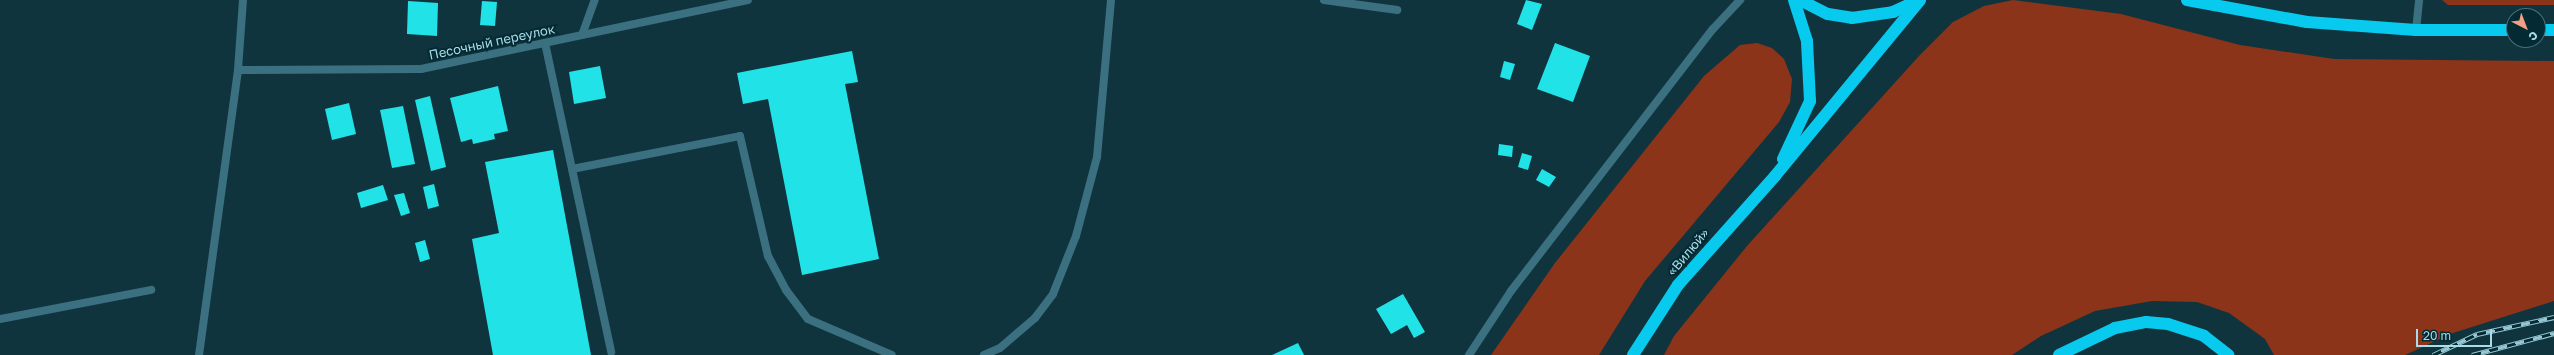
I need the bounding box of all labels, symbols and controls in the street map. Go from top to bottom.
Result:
north arrow [2506,8,2546,48]
street label: Песочный переулок [428,21,556,63]
text: С [2526,29,2541,44]
street label: «Вилюй» [1664,225,1712,279]
scale bar [2418,321,2494,347]
text: 20 m [2423,328,2451,343]

